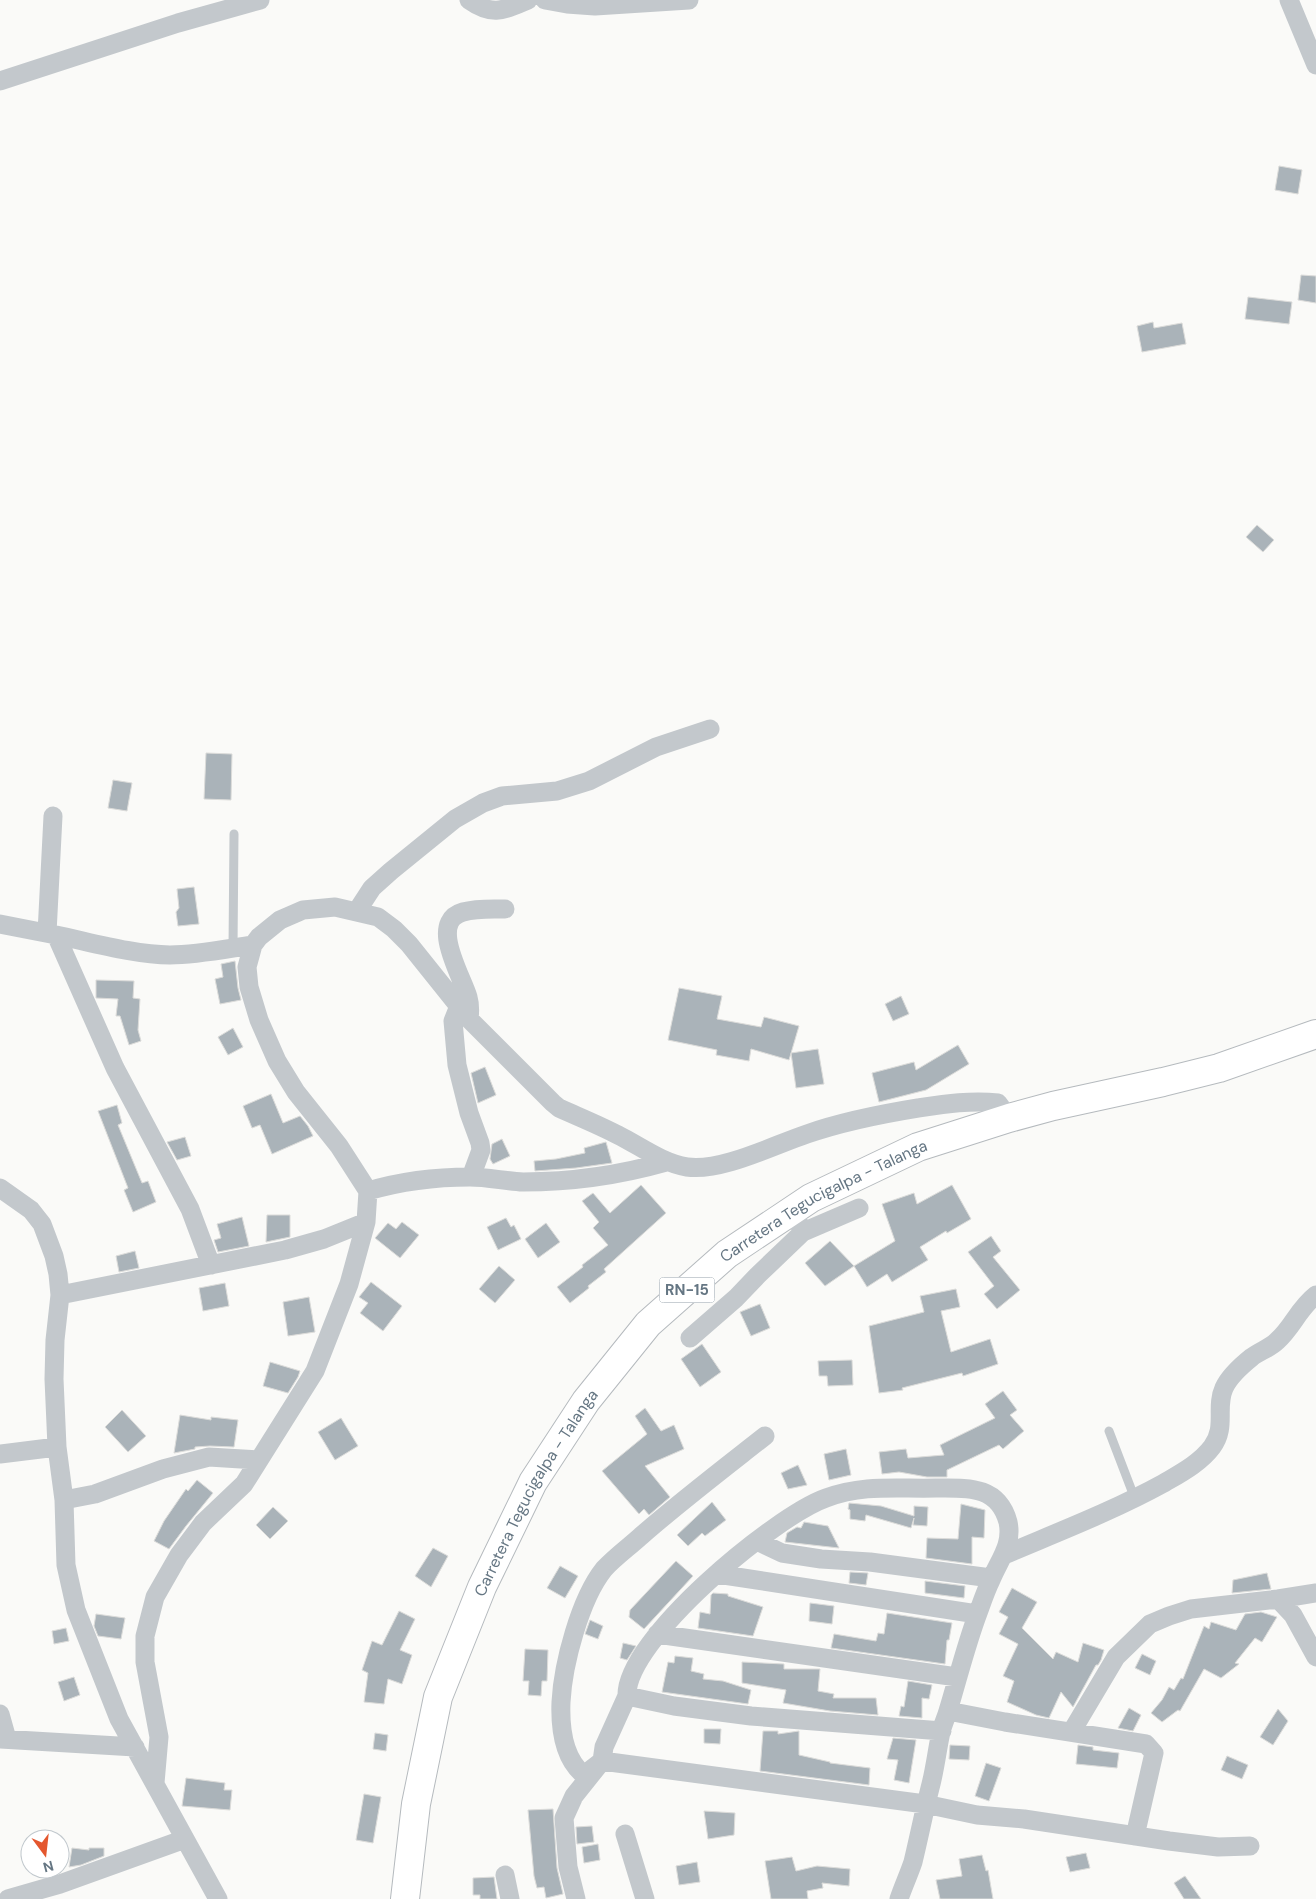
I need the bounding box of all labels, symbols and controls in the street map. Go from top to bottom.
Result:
street label: Carretera Tegucigalpa - Talanga [715,1135,930,1267]
road number: RN-15 [660,1278,714,1302]
street label: Carretera Tegucigalpa - Talanga [469,1385,603,1599]
north arrow [20,1829,70,1879]
text: N [41,1857,56,1877]

